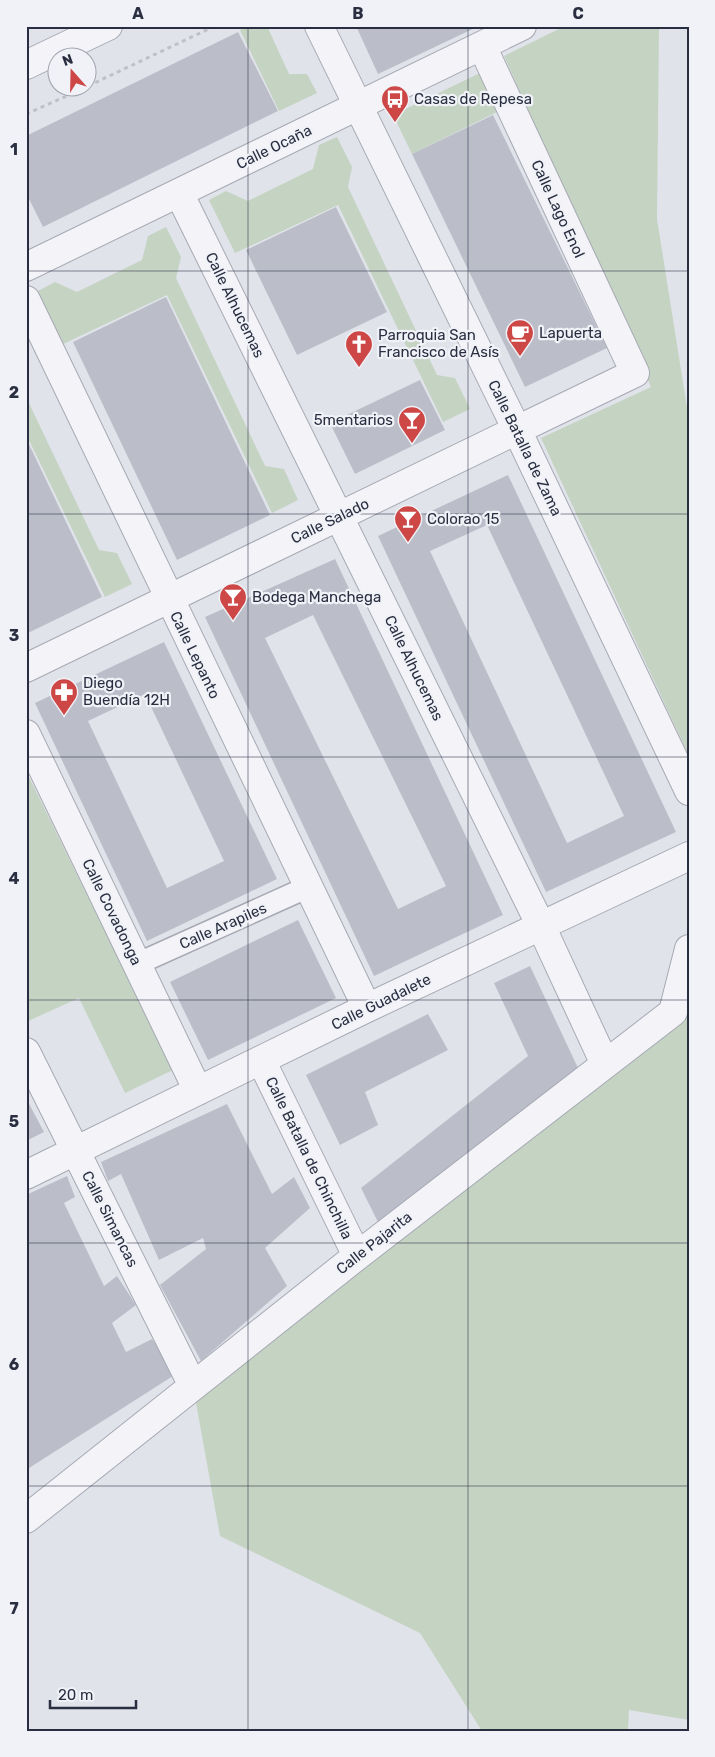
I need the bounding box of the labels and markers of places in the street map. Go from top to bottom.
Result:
bus stop icon: Casas de Repesa [380,84,410,123]
place label: Casas de Repesa [414,90,532,108]
cafe icon: Lapuerta [505,318,535,357]
place label: Lapuerta [539,324,602,342]
place label: Parroquia San Francisco de Asís [378,326,500,361]
church icon: Parroquia San Francisco de Asís [344,329,374,368]
bar icon: 5mentarios [397,405,427,444]
place label: 5mentarios [314,411,393,429]
bar icon: Colorao 15 [393,504,423,543]
place label: Colorao 15 [427,510,499,528]
bar icon: Bodega Manchega [218,582,248,621]
place label: Bodega Manchega [252,588,381,606]
place label: Diego Buendía 12H [83,674,170,709]
pharmacy icon: Diego Buendía 12H [49,677,79,716]

